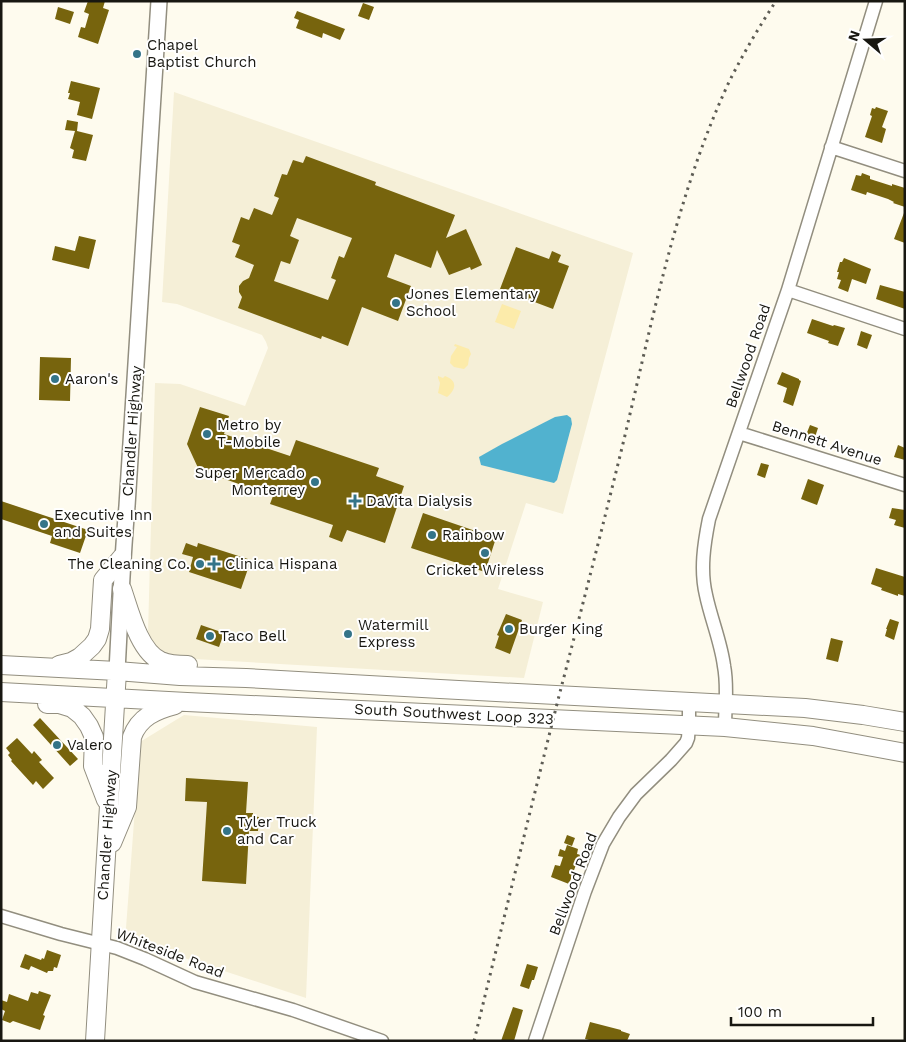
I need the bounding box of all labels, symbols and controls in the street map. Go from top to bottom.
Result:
north arrow [841,15,891,65]
text: N [844,28,863,43]
place label: Chapel Baptist Church [147,36,257,71]
marker: Chapel Baptist Church [131,48,143,60]
place label: Jones Elementary School [406,285,538,320]
marker: Jones Elementary School [390,297,402,309]
street label: Bellwood Road [722,302,774,410]
street label: Chandler Highway [118,365,146,497]
place label: Aaron's [65,370,119,388]
marker: Aaron's [49,373,61,385]
place label: Metro by T-Mobile [217,416,282,451]
street label: Bennett Avenue [770,417,884,469]
marker: Metro by T-Mobile [201,428,213,440]
place label: Super Mercado Monterrey [195,464,305,499]
marker: Super Mercado Monterrey [309,476,321,488]
place label: DaVita Dialysis [366,492,472,510]
marker: DaVita Dialysis [348,494,362,508]
place label: Executive Inn and Suites [54,506,152,541]
marker: Executive Inn and Suites [38,518,50,530]
place label: Rainbow [442,526,505,544]
marker: Rainbow [426,529,438,541]
marker: Cricket Wireless [479,547,491,559]
place label: The Cleaning Co. [68,555,190,573]
place label: Clinica Hispana [225,555,338,573]
marker: Clinica Hispana [207,557,221,571]
marker: The Cleaning Co. [194,558,206,570]
place label: Cricket Wireless [426,561,544,579]
place label: Watermill Express [358,616,429,651]
place label: Burger King [519,620,602,638]
marker: Burger King [503,623,515,635]
place label: Taco Bell [220,627,287,645]
marker: Watermill Express [342,628,354,640]
marker: Taco Bell [204,630,216,642]
street label: South Southwest Loop 323 [354,700,554,728]
place label: Valero [67,736,112,754]
marker: Valero [51,739,63,751]
street label: Chandler Highway [93,769,121,901]
place label: Tyler Truck and Car [237,813,317,848]
marker: Tyler Truck and Car [221,825,233,837]
street label: Bellwood Road [545,830,601,938]
street label: Whiteside Road [113,924,227,982]
scale bar [731,994,874,1026]
text: 100 m [738,1003,782,1021]

